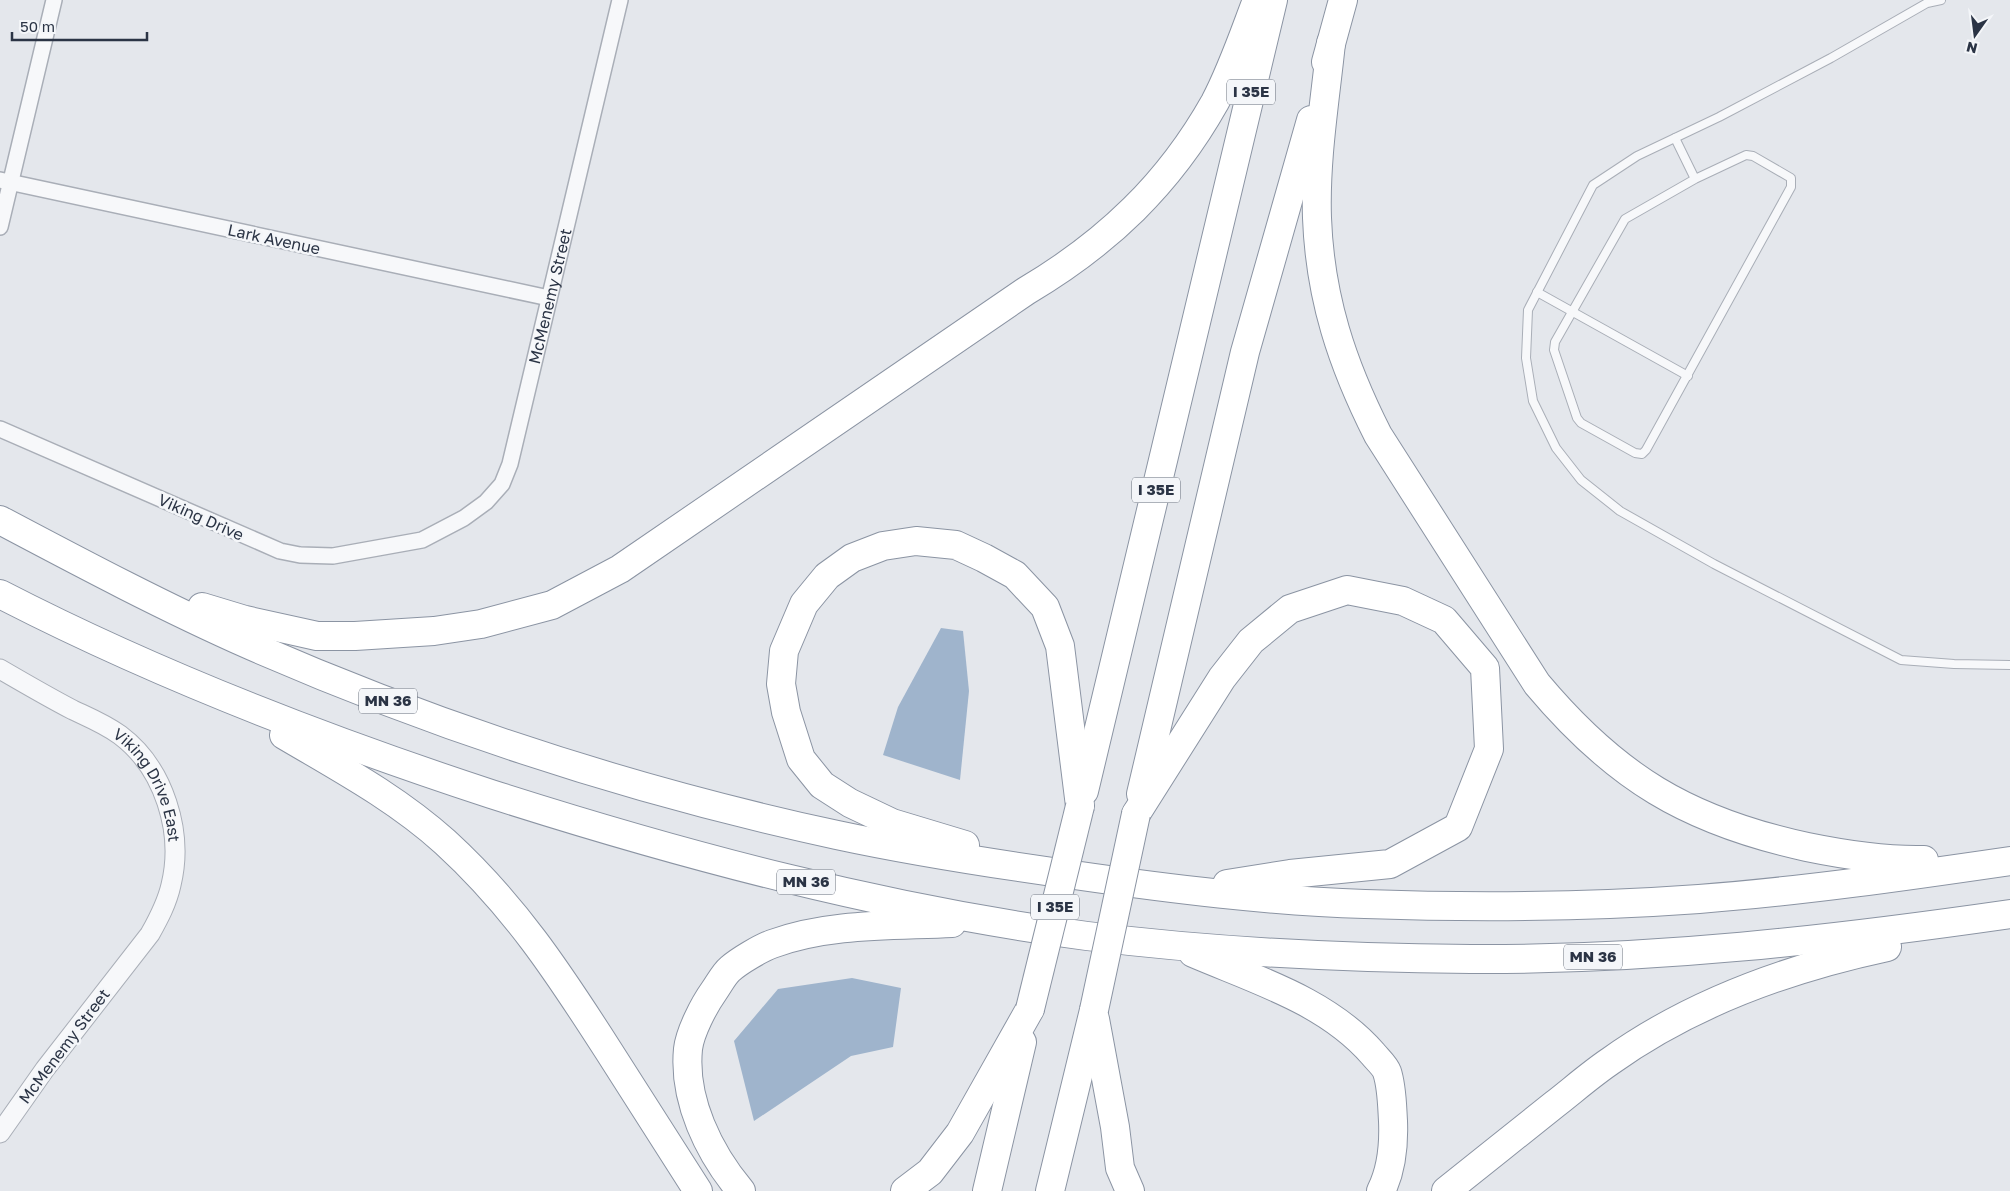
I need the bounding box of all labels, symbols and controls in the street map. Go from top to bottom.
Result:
scale bar [12,10,148,42]
north arrow [1950,10,2000,60]
text: 50 m [20,17,55,35]
text: N [1965,39,1979,58]
road number: I 35E [1227,80,1275,104]
street label: Lark Avenue [226,219,322,259]
street label: McMenemy Street [524,226,576,366]
road number: I 35E [1132,478,1180,502]
street label: Viking Drive [155,489,247,545]
road number: MN 36 [359,688,417,714]
street label: Viking Drive East [109,724,185,843]
road number: MN 36 [777,870,835,894]
road number: I 35E [1031,894,1079,920]
road number: MN 36 [1564,944,1622,970]
street label: McMenemy Street [14,985,114,1107]

